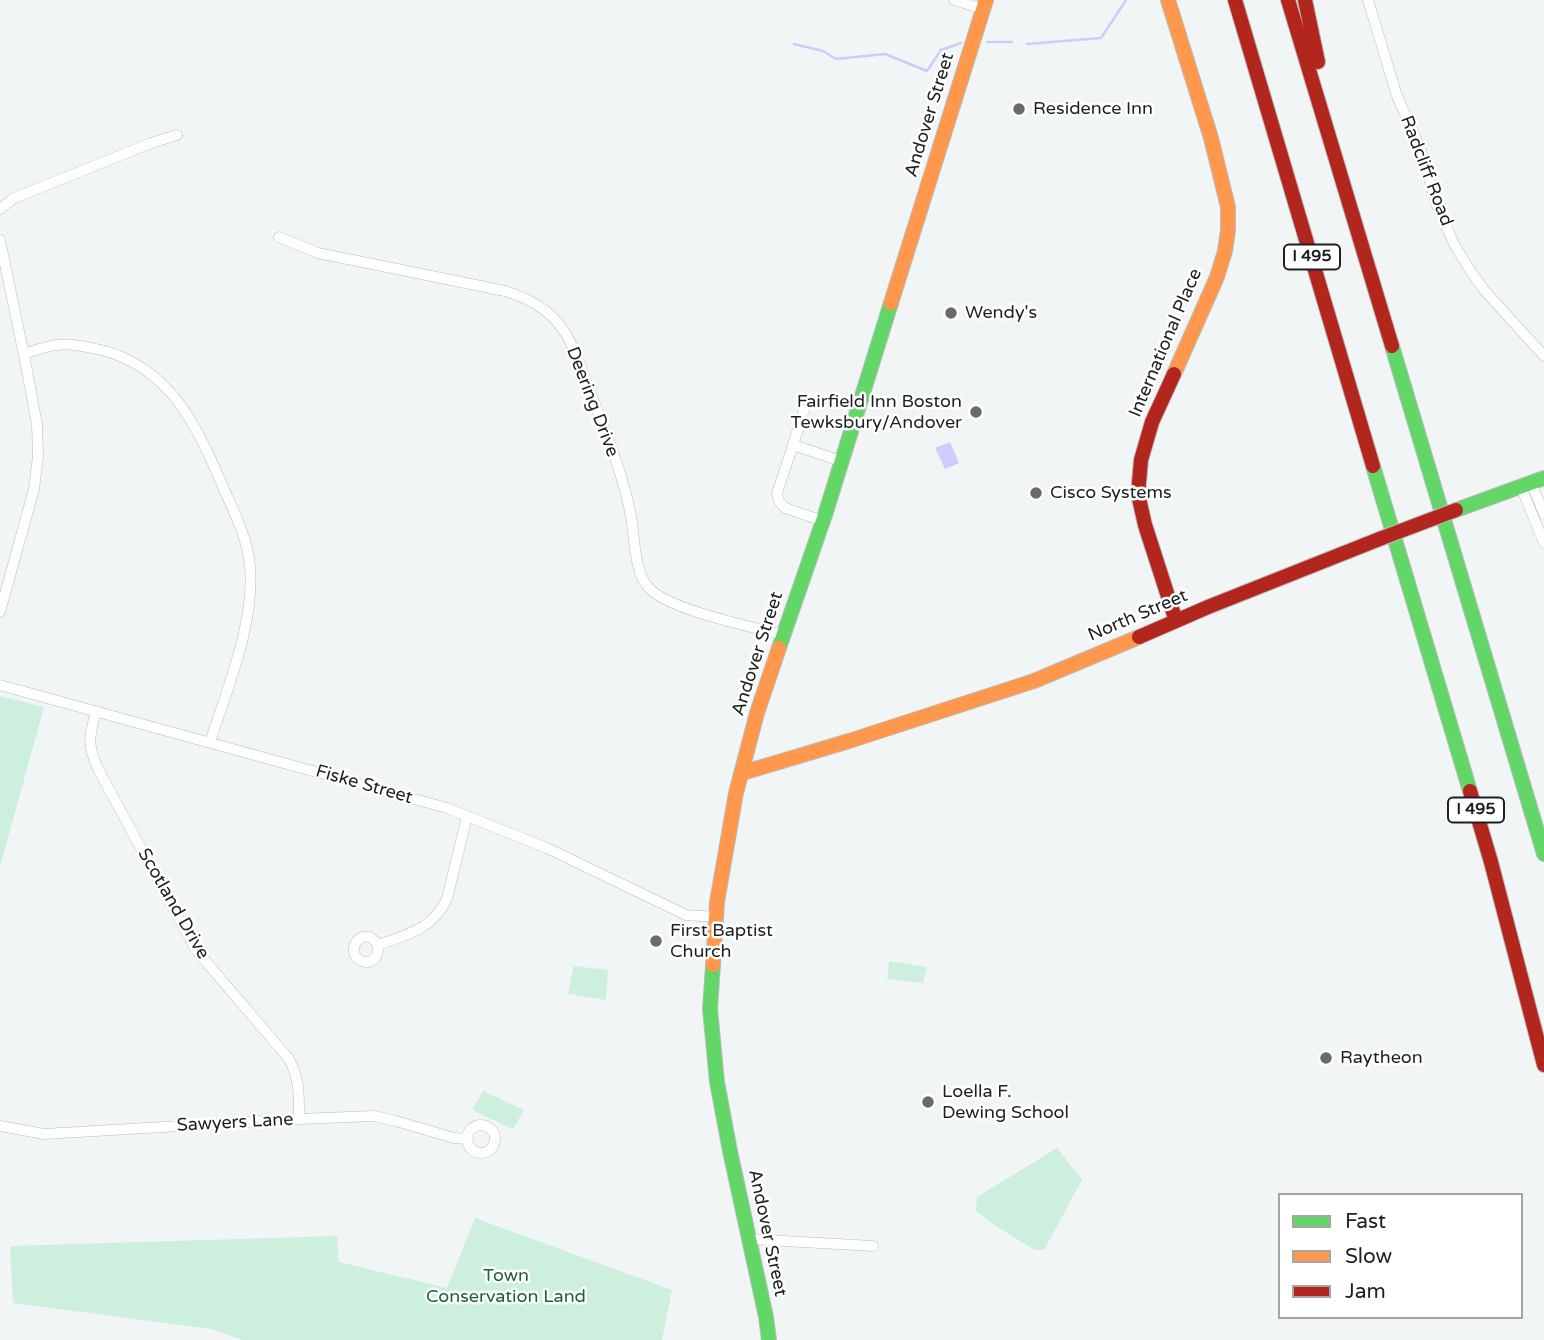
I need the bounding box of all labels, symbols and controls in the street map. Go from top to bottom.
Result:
street label: Andover Street [901,50,959,180]
place label: Residence Inn [1033,98,1153,120]
marker: Residence Inn [1011,101,1027,117]
street label: Radcliff Road [1395,113,1457,229]
road number: I 495 [1284,244,1340,270]
street label: International Place [1125,265,1207,421]
place label: Wendy's [965,302,1037,324]
marker: Wendy's [943,305,959,321]
street label: Deering Drive [561,344,623,460]
place label: Fairfield Inn Boston Tewksbury/Andover [791,391,962,434]
marker: Fairfield Inn Boston Tewksbury/Andover [968,404,984,420]
place label: Cisco Systems [1050,482,1172,504]
marker: Cisco Systems [1028,485,1044,501]
street label: North Street [1085,585,1191,647]
street label: Andover Street [728,589,788,719]
street label: Fiske Street [313,761,415,809]
road number: I 495 [1448,797,1504,822]
street label: Scotland Drive [133,845,213,963]
place label: First Baptist Church [670,920,773,962]
marker: First Baptist Church [648,933,664,949]
place label: Raytheon [1340,1047,1423,1069]
marker: Raytheon [1318,1050,1334,1066]
place label: Loella F. Dewing School [942,1081,1069,1124]
marker: Loella F. Dewing School [920,1094,936,1110]
street label: Sawyers Lane [176,1109,294,1137]
street label: Andover Street [743,1168,791,1298]
legend [1278,1193,1523,1319]
text: Fast [1345,1209,1386,1234]
text: Slow [1345,1244,1392,1269]
park label: Town Conservation Land [426,1265,586,1308]
text: Jam [1345,1279,1386,1304]

